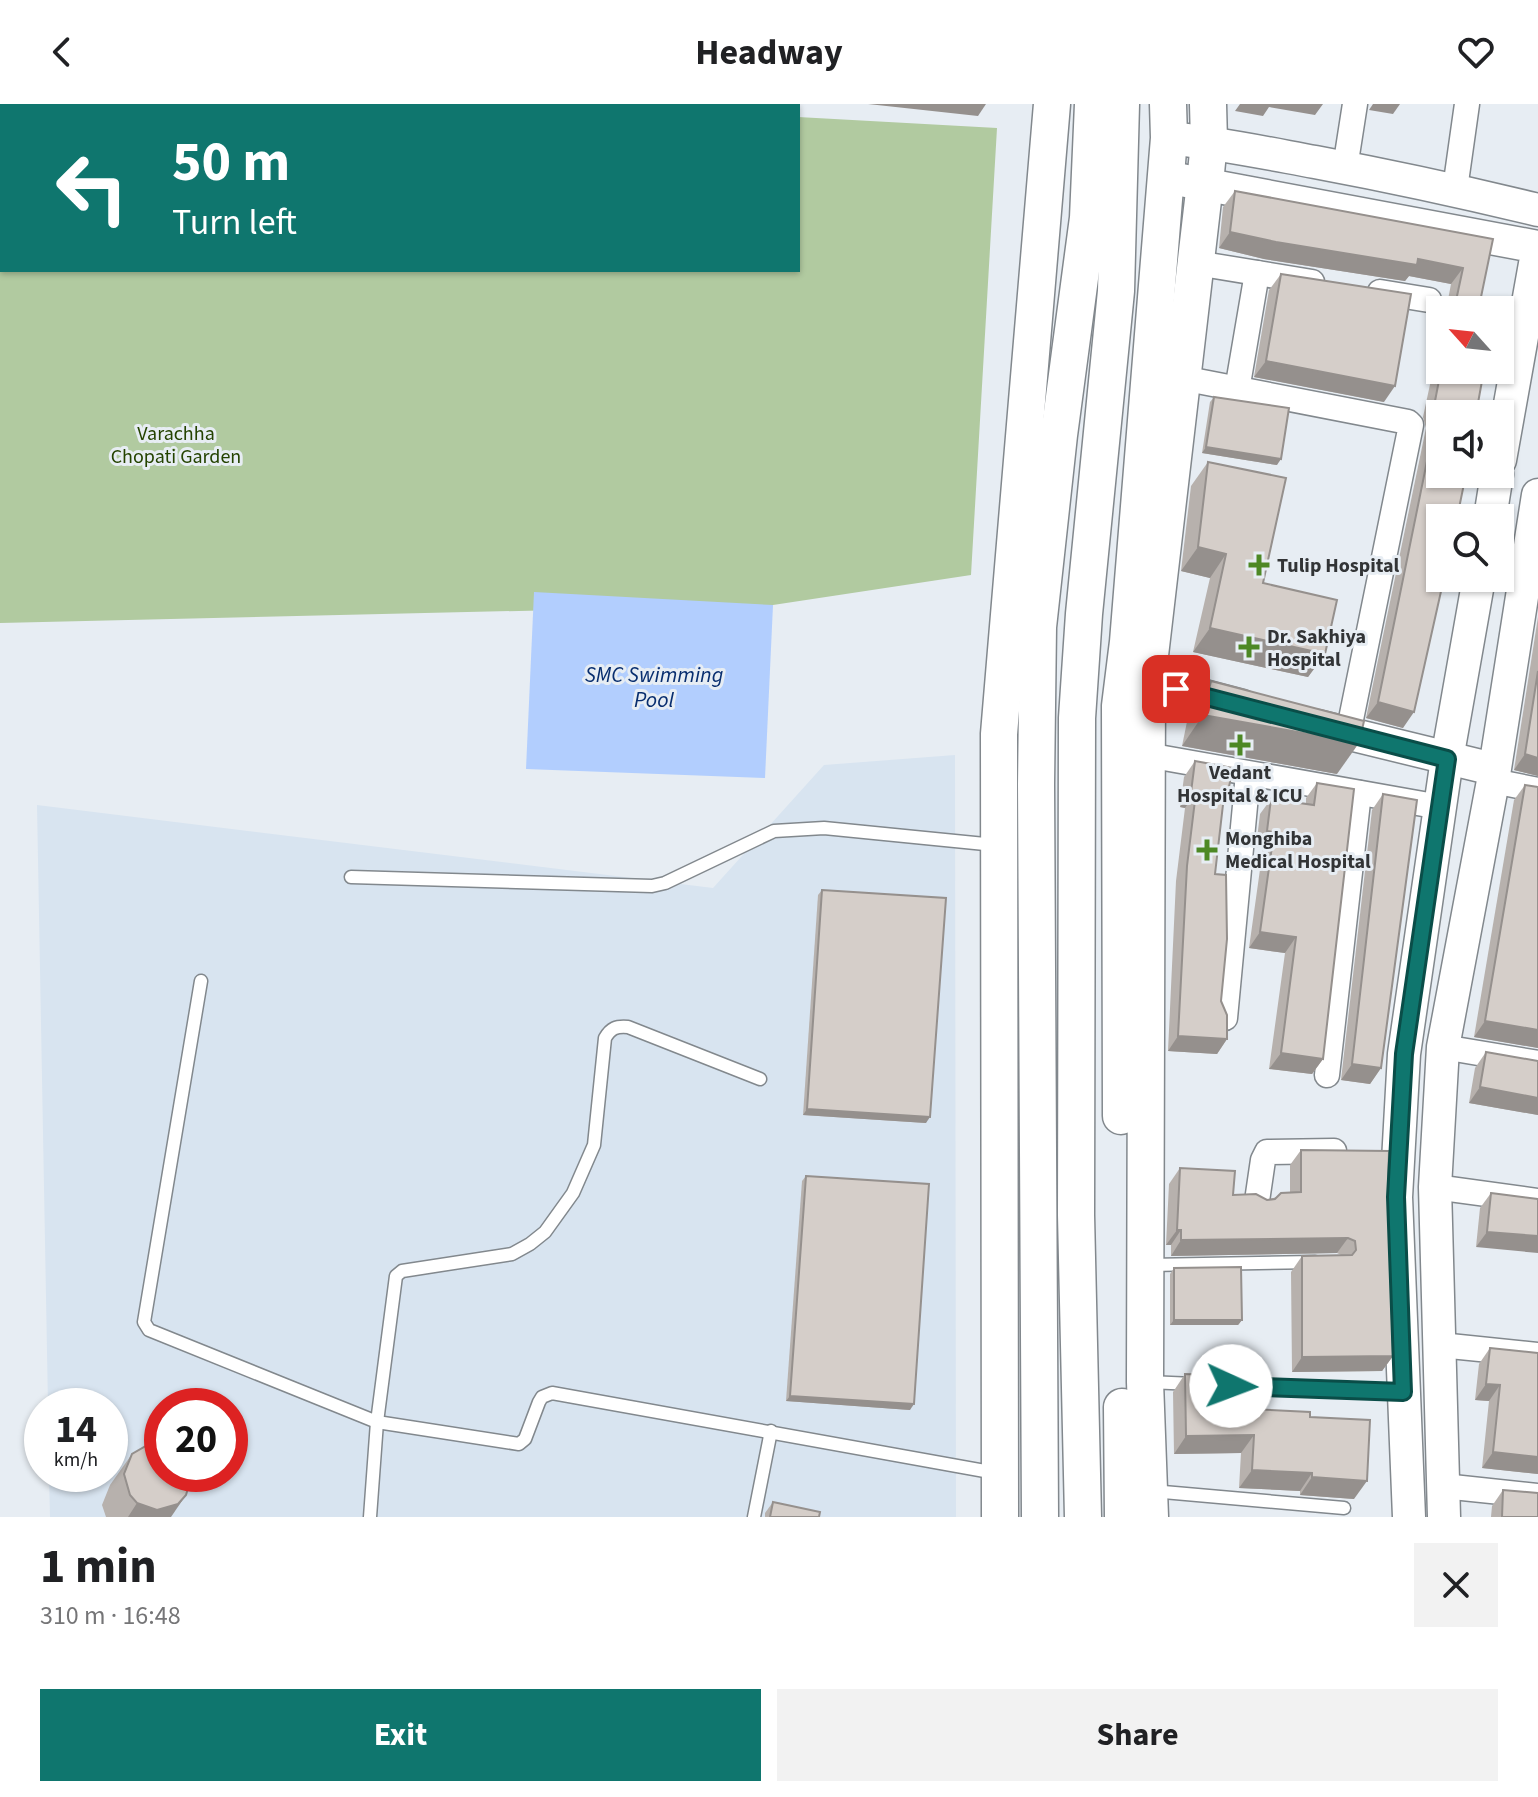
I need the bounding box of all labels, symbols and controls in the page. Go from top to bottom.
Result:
text: Headway [695,27,843,78]
icon: back [40,30,84,74]
icon: heart [1454,30,1498,74]
text: 50 m [172,123,290,202]
icon: left [40,136,144,240]
text: Turn left [172,197,297,248]
north arrow [1426,296,1514,384]
map controls [1426,296,1514,592]
button: sound [1426,400,1514,488]
park label: Varachha Chopati Garden [111,420,241,471]
button: search [1426,504,1514,592]
place label: Tulip Hospital [1277,552,1399,580]
marker: Tulip Hospital [1248,554,1270,576]
place label: Dr. Sakhiya Hospital [1267,623,1366,674]
marker: Dr. Sakhiya Hospital [1238,636,1260,658]
pin [1142,655,1210,723]
water label: SMC Swimming Pool [585,659,723,716]
icon: arrive [1154,667,1198,711]
marker: Vedant Hospital & ICU [1229,734,1251,756]
place label: Vedant Hospital & ICU [1177,759,1303,810]
place label: Monghiba Medical Hospital [1225,825,1371,876]
marker: Monghiba Medical Hospital [1196,839,1218,861]
position arrow [1189,1344,1273,1428]
speed limit sign: 20 [144,1388,248,1492]
text: 14 [55,1401,97,1458]
text: km/h [54,1446,98,1474]
text: 1 min [40,1533,157,1601]
button: close [1414,1543,1498,1627]
text: 310 m · 16:48 [40,1597,181,1634]
button: Exit [40,1689,761,1781]
button: Share [777,1689,1498,1781]

